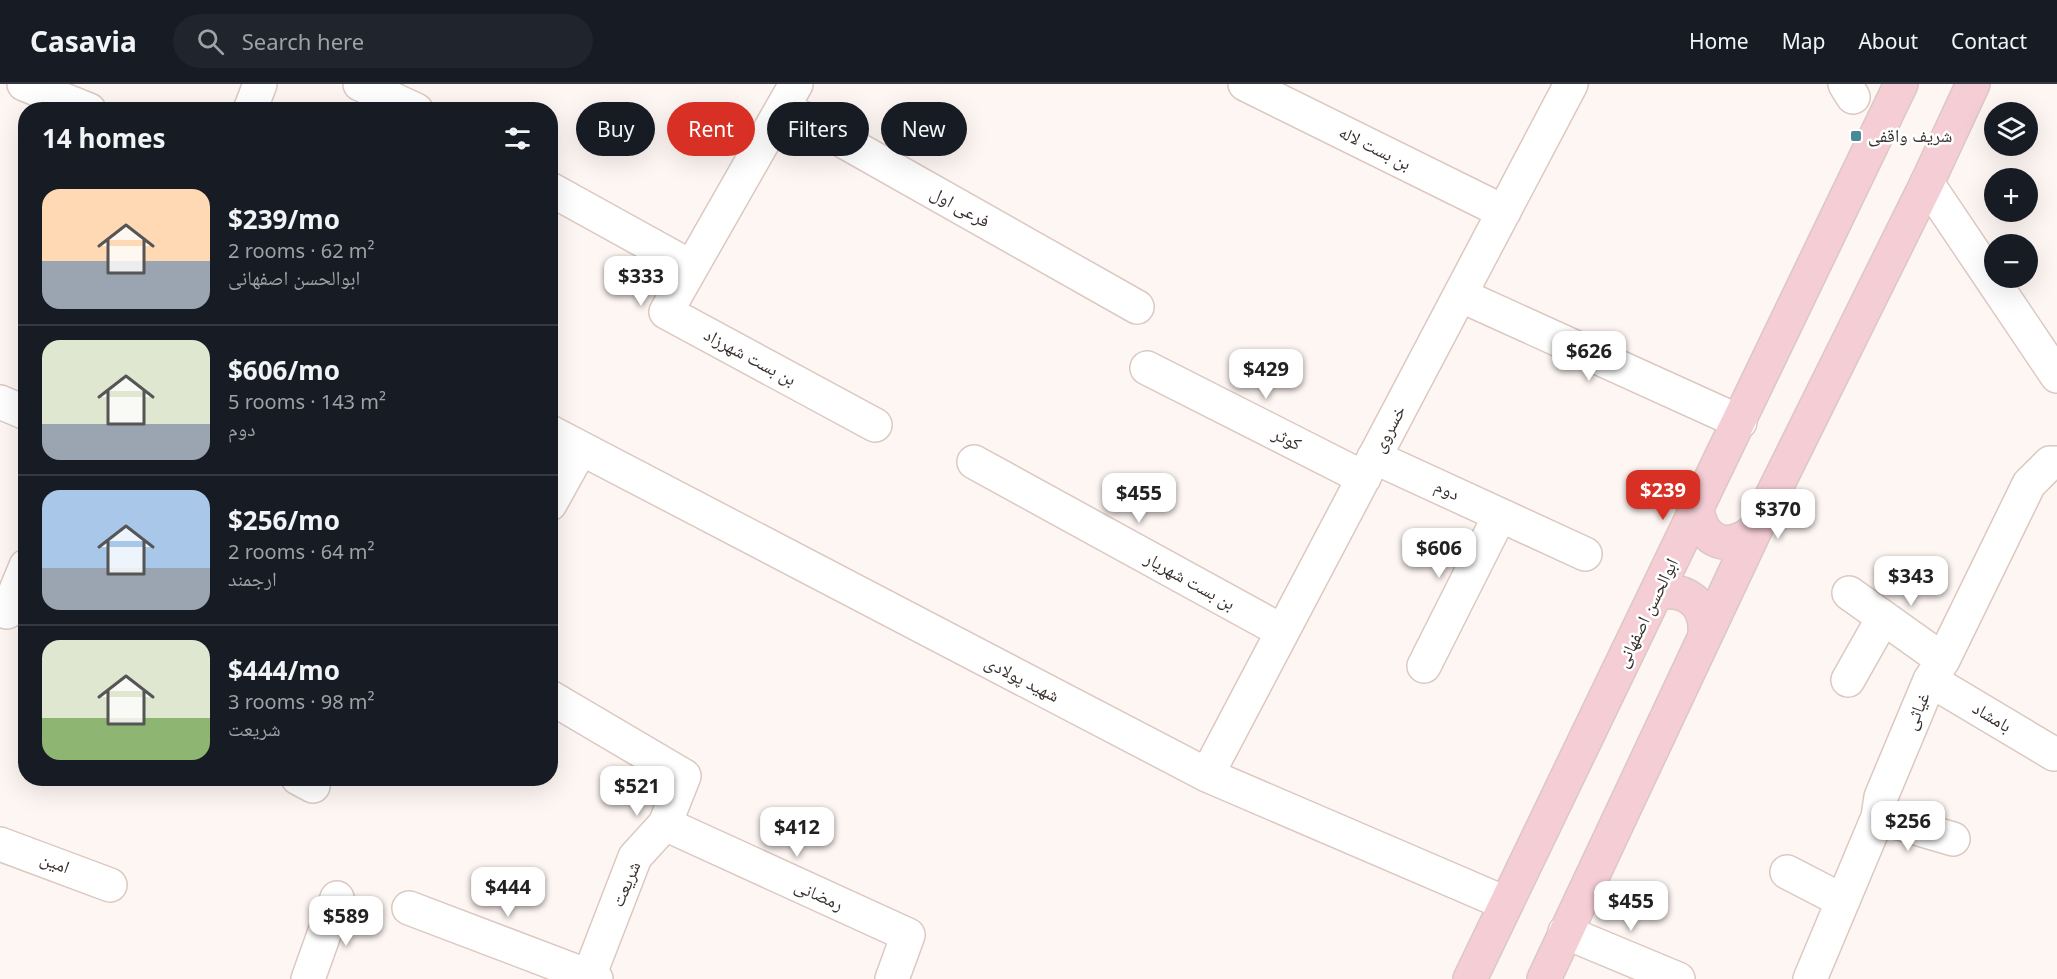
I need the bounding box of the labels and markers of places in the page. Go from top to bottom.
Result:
place label: شریف واقفی [1868,123,1952,147]
marker: شریف واقفی [1849,129,1863,143]
pin: $333 [605,256,677,307]
pin: $626 [1553,331,1625,382]
pin: $429 [1230,349,1302,400]
pin: $239 [1627,470,1699,521]
pin: $455 [1103,473,1175,524]
pin: $370 [1742,489,1814,540]
pin: $606 [1403,528,1475,579]
pin: $343 [1875,556,1947,607]
pin: $521 [601,766,673,817]
pin: $256 [1872,801,1944,852]
pin: $412 [761,807,833,858]
pin: $444 [472,867,544,918]
pin: $455 [1595,881,1667,932]
pin: $589 [310,896,382,947]

